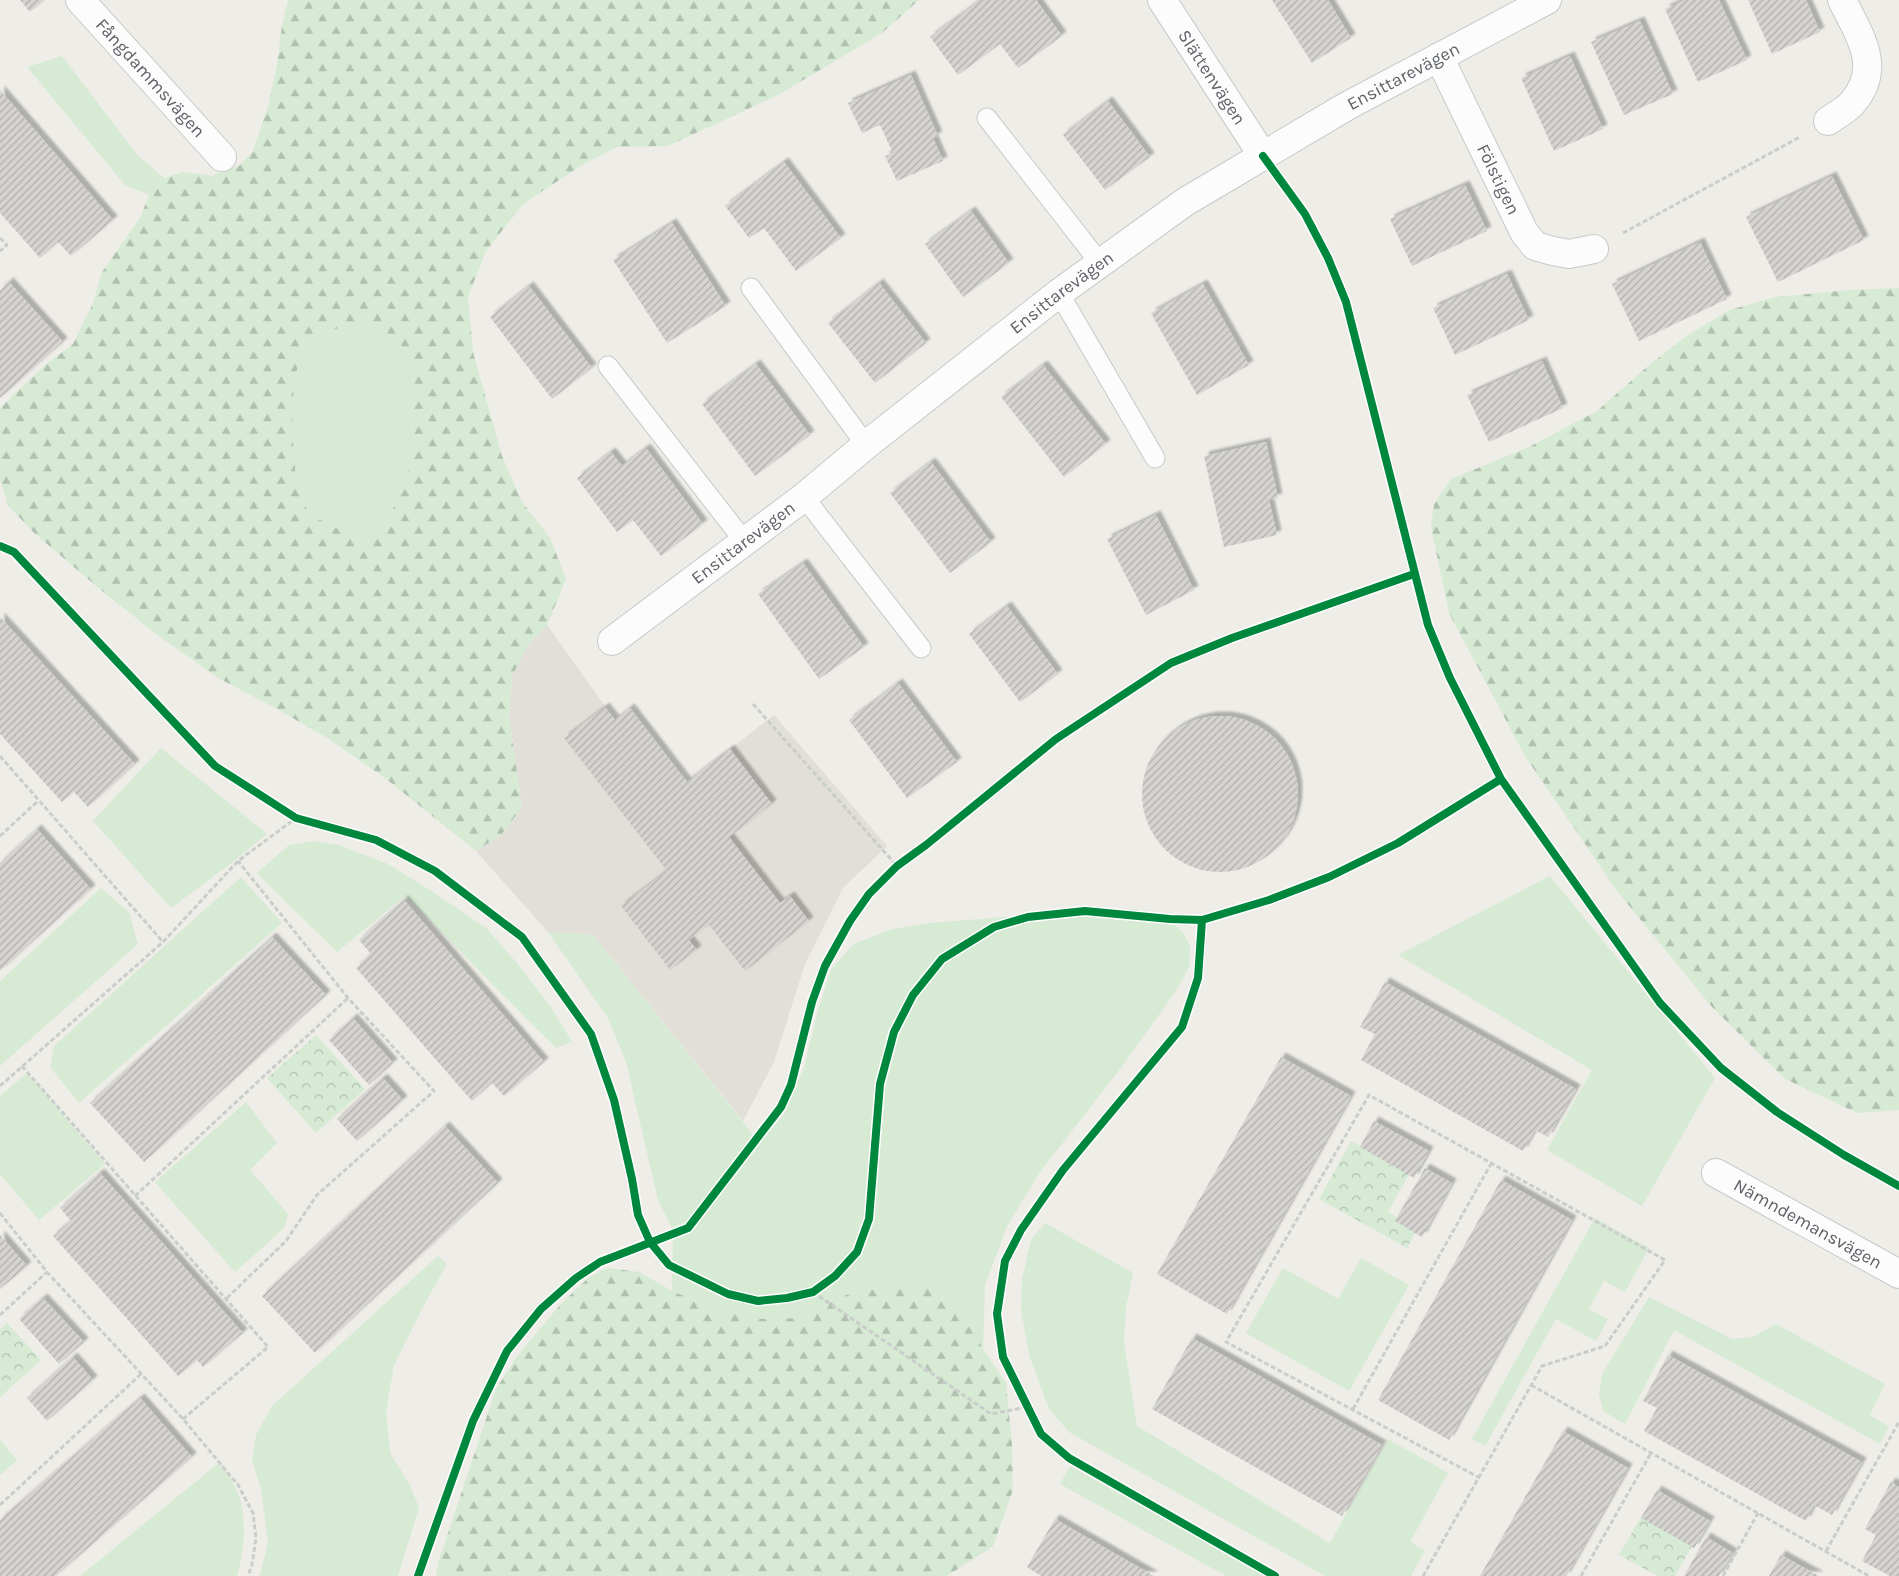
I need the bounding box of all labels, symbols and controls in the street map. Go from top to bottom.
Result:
street label: Fångdammsvägen [91,14,210,142]
street label: Slättenvägen [1173,26,1251,129]
street label: Ensittarevägen [1343,37,1463,115]
street label: Fölstigen [1472,140,1525,218]
street label: Ensittarevägen [1005,246,1118,339]
street label: Ensittarevägen [687,496,800,589]
street label: Nämndemansvägen [1730,1174,1886,1274]

